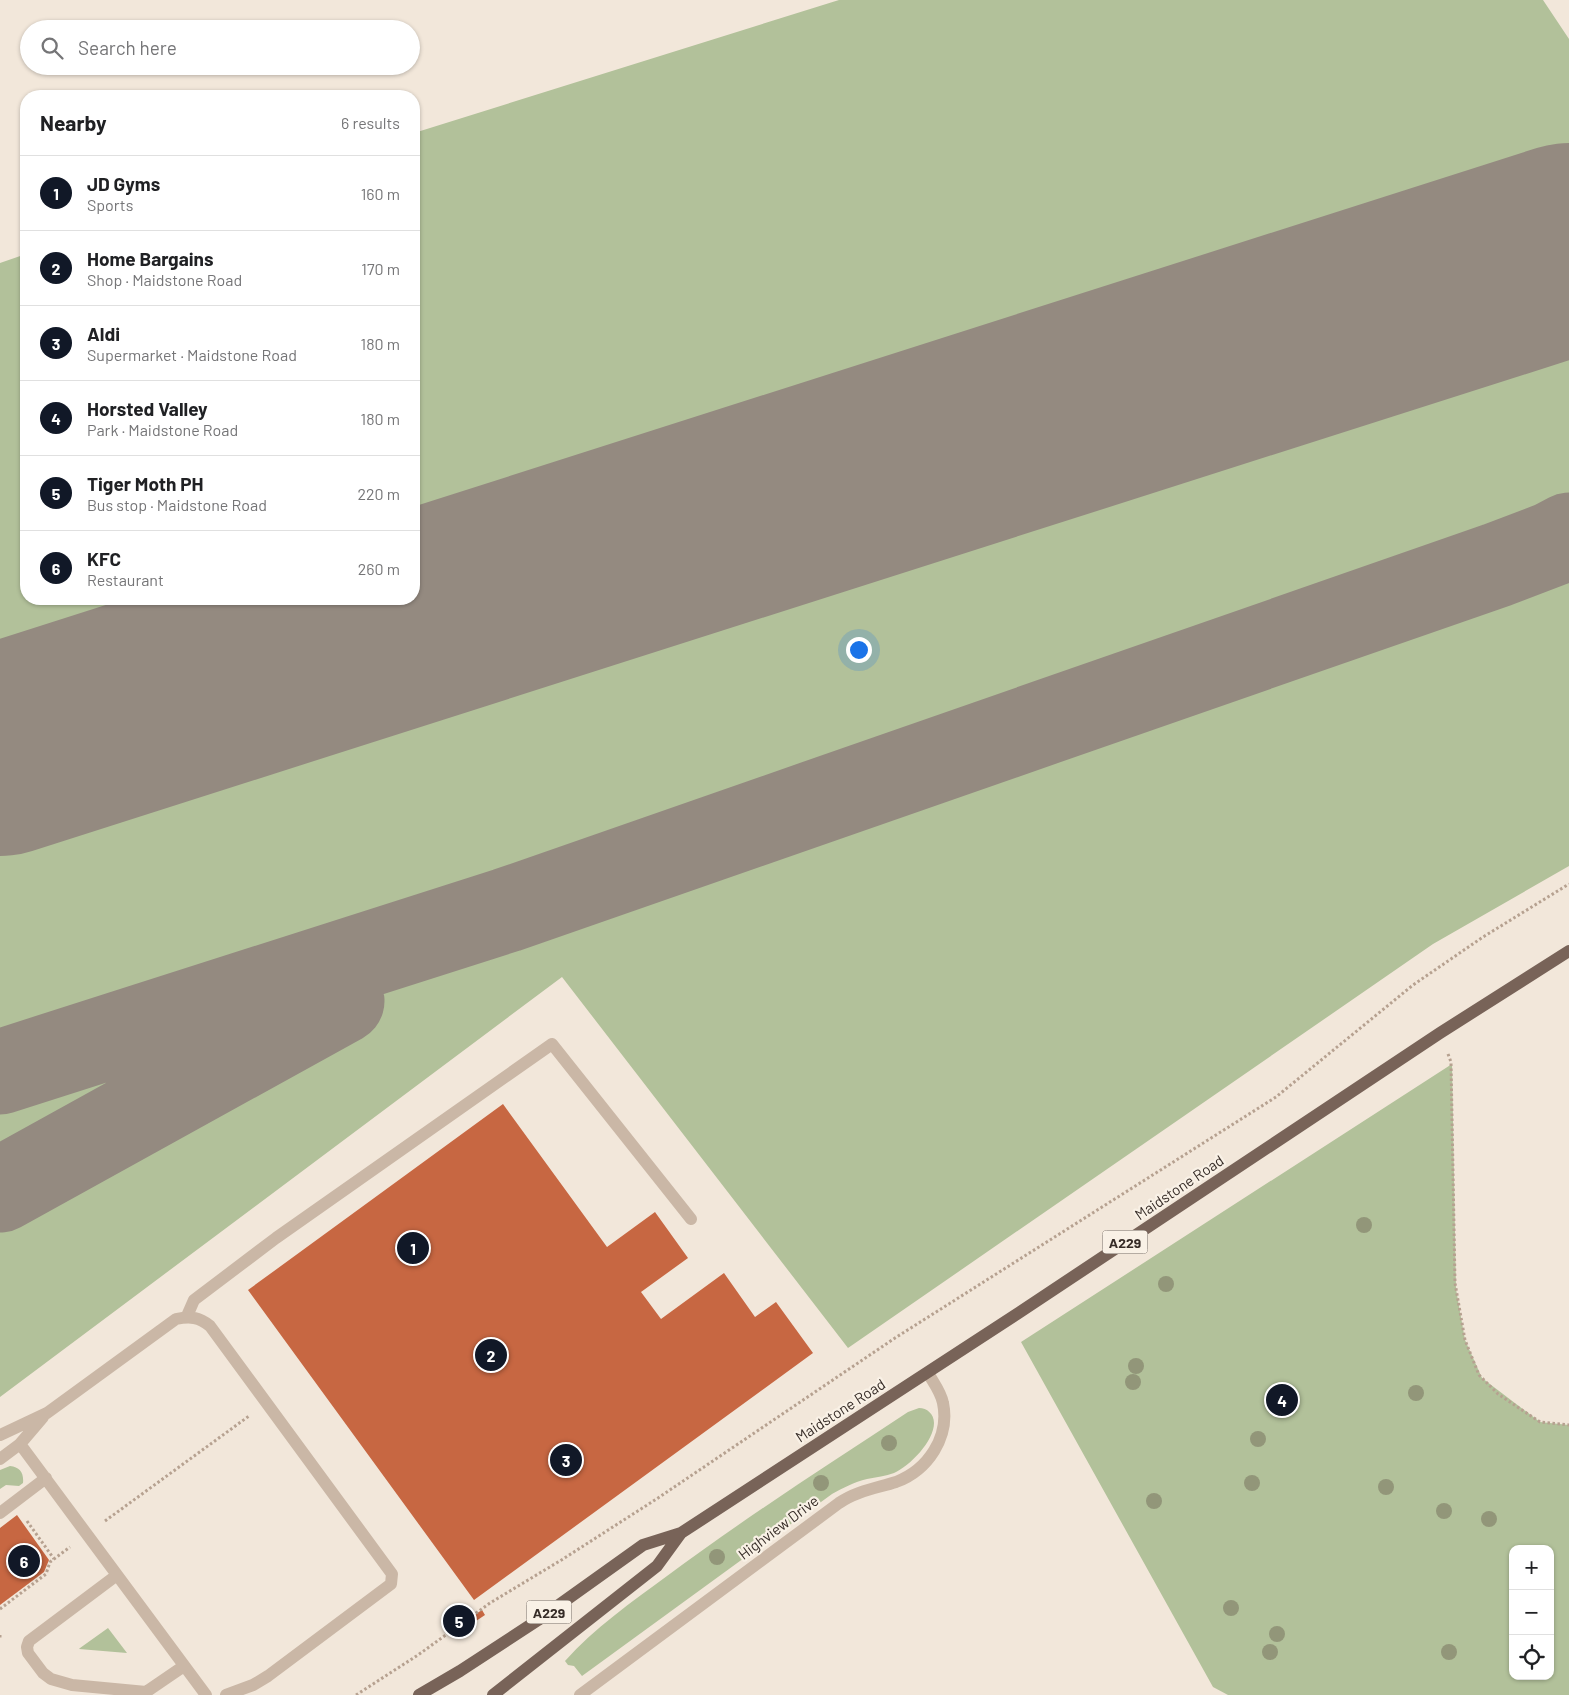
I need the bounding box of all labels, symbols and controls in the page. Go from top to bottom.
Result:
search box [20,20,420,75]
icon: search [38,34,66,62]
text: Search here [78,36,177,59]
text: Nearby [40,110,106,135]
text: 6 results [341,113,400,132]
text: JD Gyms [87,172,160,195]
text: 1 [53,184,59,203]
text: 160 m [361,184,400,203]
text: Sports [87,195,133,214]
text: Home Bargains [87,247,213,270]
text: 2 [52,259,60,278]
text: 170 m [361,259,400,278]
text: Shop · Maidstone Road [87,270,242,289]
text: Aldi [87,322,120,345]
text: 3 [52,334,60,353]
text: 180 m [361,334,400,353]
text: Supermarket · Maidstone Road [87,345,297,364]
text: Horsted Valley [87,397,208,420]
text: 4 [51,409,61,428]
text: 180 m [361,409,400,428]
text: Park · Maidstone Road [87,420,238,439]
text: Tiger Moth PH [87,472,203,495]
text: 5 [52,484,60,503]
text: 220 m [357,484,400,503]
text: Bus stop · Maidstone Road [87,495,267,514]
text: KFC [87,547,121,570]
text: 6 [52,559,60,578]
text: 260 m [358,559,400,578]
text: Restaurant [87,570,164,589]
your location [846,637,872,663]
street label: Maidstone Road [1131,1151,1227,1223]
pin: 1 [397,1229,429,1267]
road number: A229 [1102,1230,1148,1254]
pin: 2 [475,1336,507,1374]
street label: Maidstone Road [792,1374,888,1446]
pin: 4 [1266,1381,1298,1419]
pin: 3 [550,1441,582,1479]
street label: Highview Drive [734,1491,822,1563]
pin: 6 [8,1542,40,1580]
map controls [1509,1545,1554,1680]
button: + [1509,1545,1554,1590]
button: − [1509,1590,1554,1635]
road number: A229 [526,1600,572,1624]
pin: 5 [443,1602,475,1640]
button: locate [1509,1635,1554,1680]

